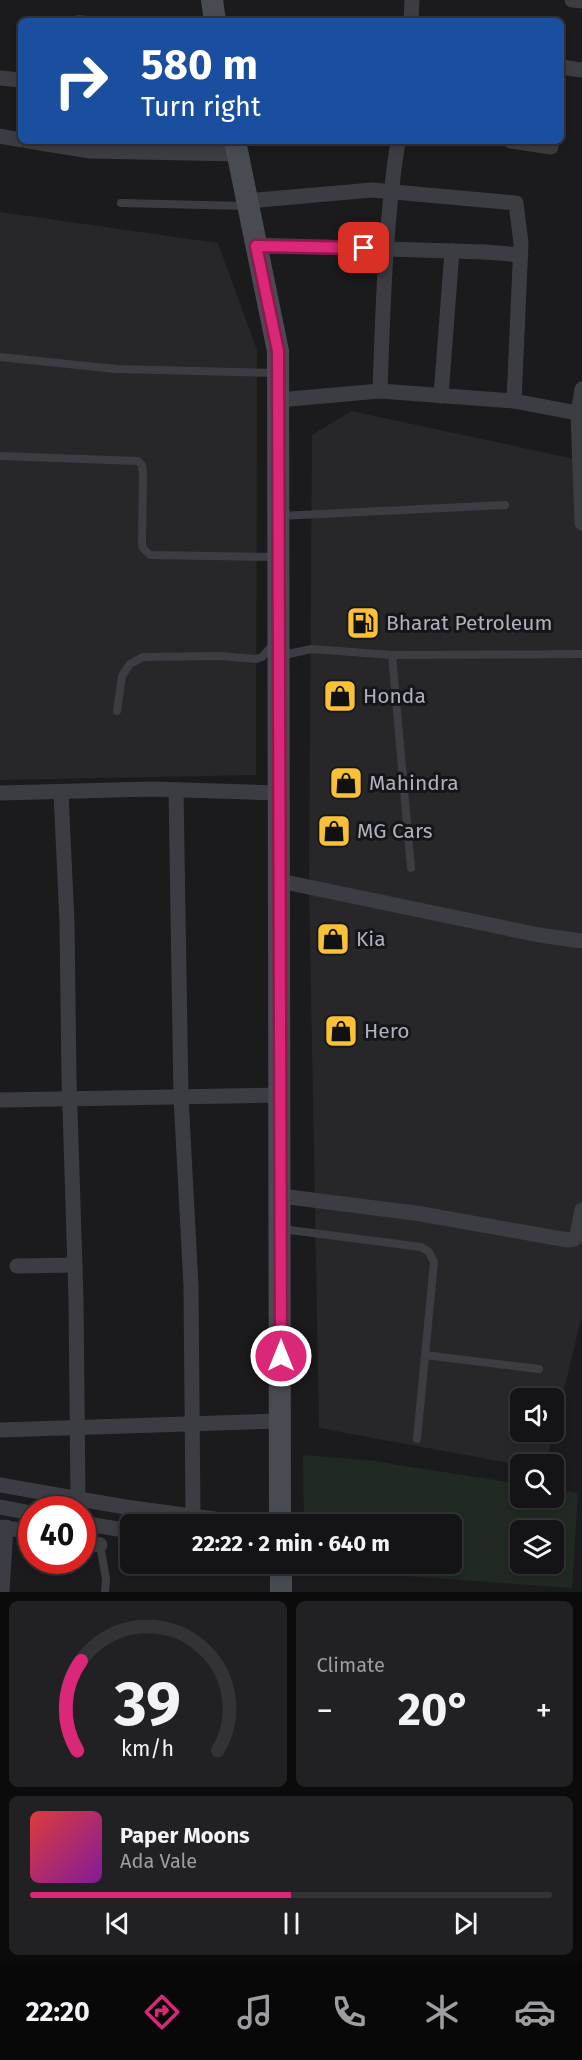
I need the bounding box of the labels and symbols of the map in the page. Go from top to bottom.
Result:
pin [338,222,389,273]
fuel station icon: Bharat Petroleum [345,605,381,641]
place label: Bharat Petroleum [386,610,553,636]
shop icon: Honda [322,678,358,714]
place label: Honda [363,683,426,709]
shop icon: Mahindra [328,765,364,801]
place label: Mahindra [369,770,459,796]
shop icon: MG Cars [316,813,352,849]
place label: MG Cars [357,818,433,844]
shop icon: Kia [315,921,351,957]
place label: Kia [356,926,386,952]
shop icon: Hero [323,1013,359,1049]
place label: Hero [364,1018,409,1044]
position arrow [249,1324,313,1388]
speed limit sign: 40 [18,1496,96,1574]

